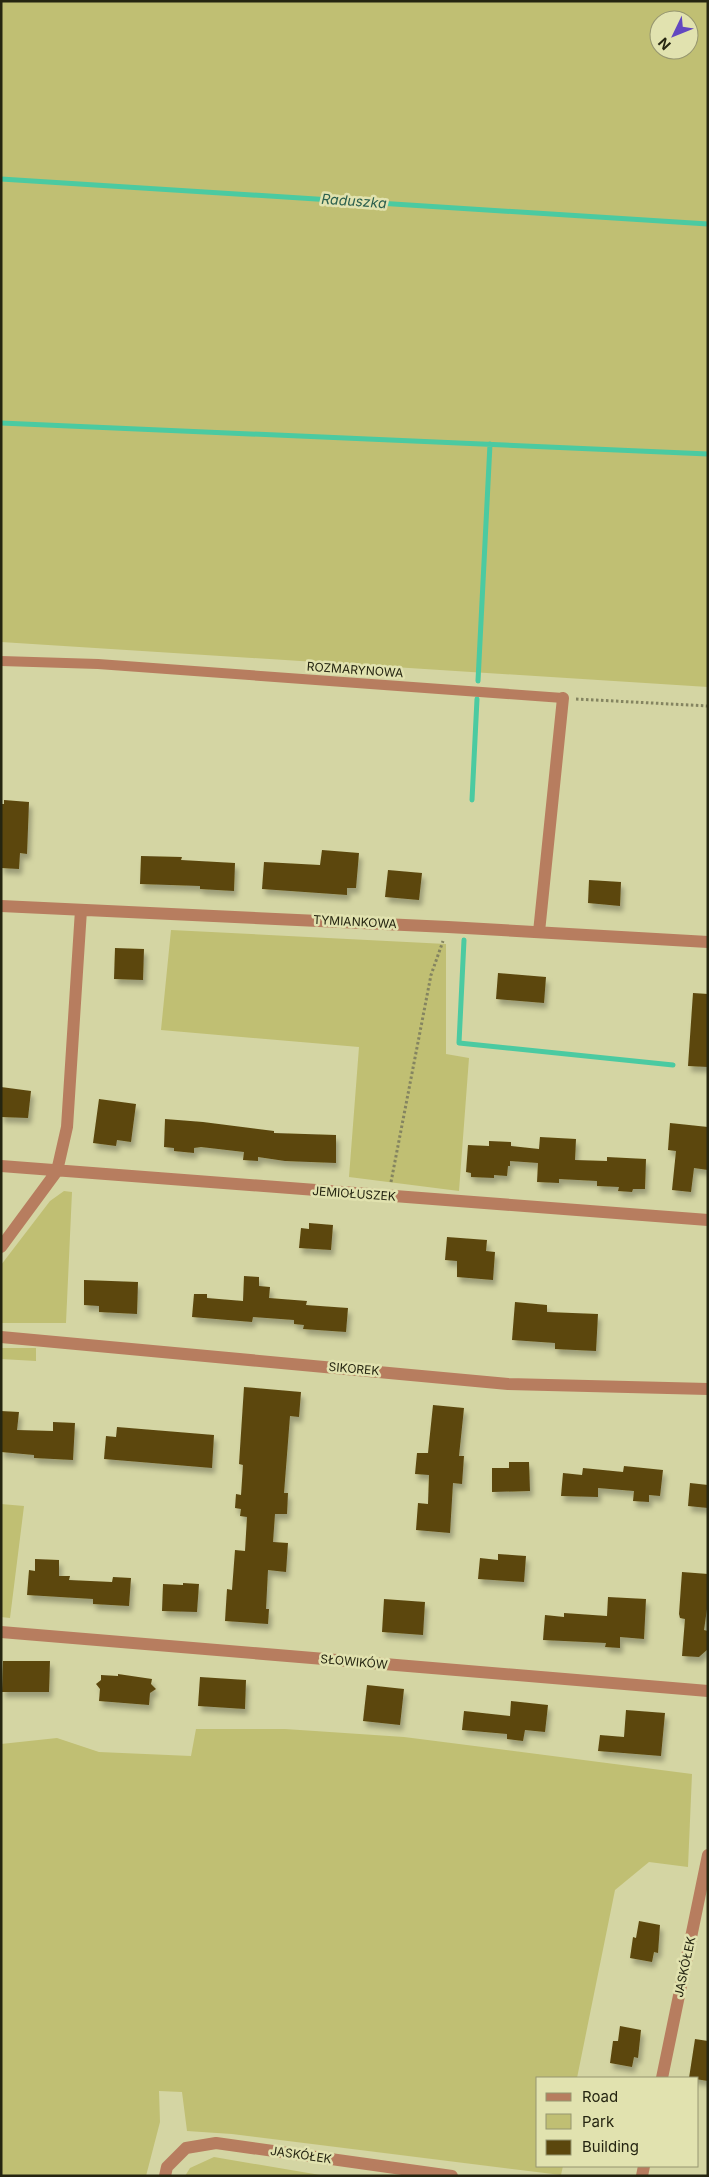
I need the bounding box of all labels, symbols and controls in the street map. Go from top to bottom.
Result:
north arrow [649,10,699,60]
text: N [654,35,674,54]
water label: Raduszka [321,190,388,211]
street label: ROZMARYNOWA [306,659,404,680]
street label: TYMIANKOWA [313,912,397,931]
street label: JEMIOŁUSZEK [312,1183,396,1204]
street label: SIKOREK [328,1359,380,1378]
street label: SŁOWIKÓW [320,1651,388,1672]
street label: JASKÓŁEK [671,1935,698,1999]
legend [536,2077,699,2167]
text: Road [582,2087,618,2106]
text: Park [582,2112,615,2131]
text: Building [582,2137,639,2156]
street label: JASKÓŁEK [269,2143,333,2166]

